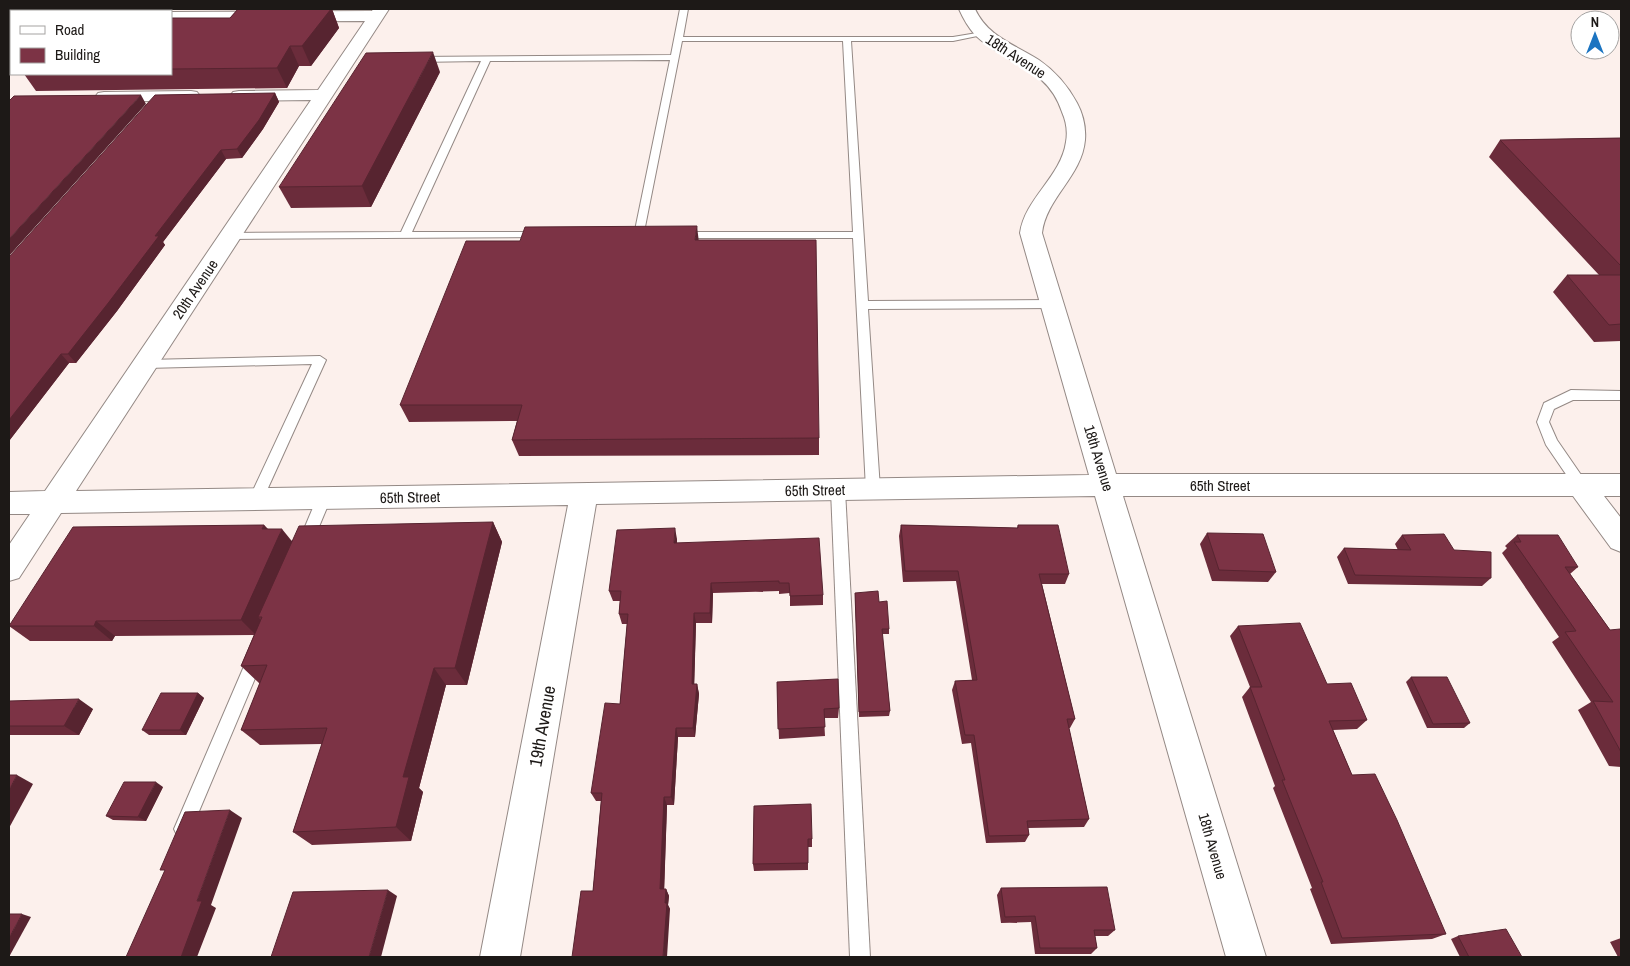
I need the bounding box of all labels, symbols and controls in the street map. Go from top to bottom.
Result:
legend [10,10,172,75]
north arrow [1570,10,1620,60]
text: N [1591,13,1599,31]
text: Road [55,19,84,40]
street label: 18th Avenue [982,29,1050,83]
text: Building [55,44,100,65]
street label: 20th Avenue [167,255,223,323]
street label: 18th Avenue [1079,422,1119,494]
street label: 65th Street [1190,475,1251,496]
street label: 65th Street [785,479,846,501]
street label: 65th Street [380,486,441,508]
street label: 19th Avenue [523,684,561,768]
street label: 18th Avenue [1194,810,1233,882]

